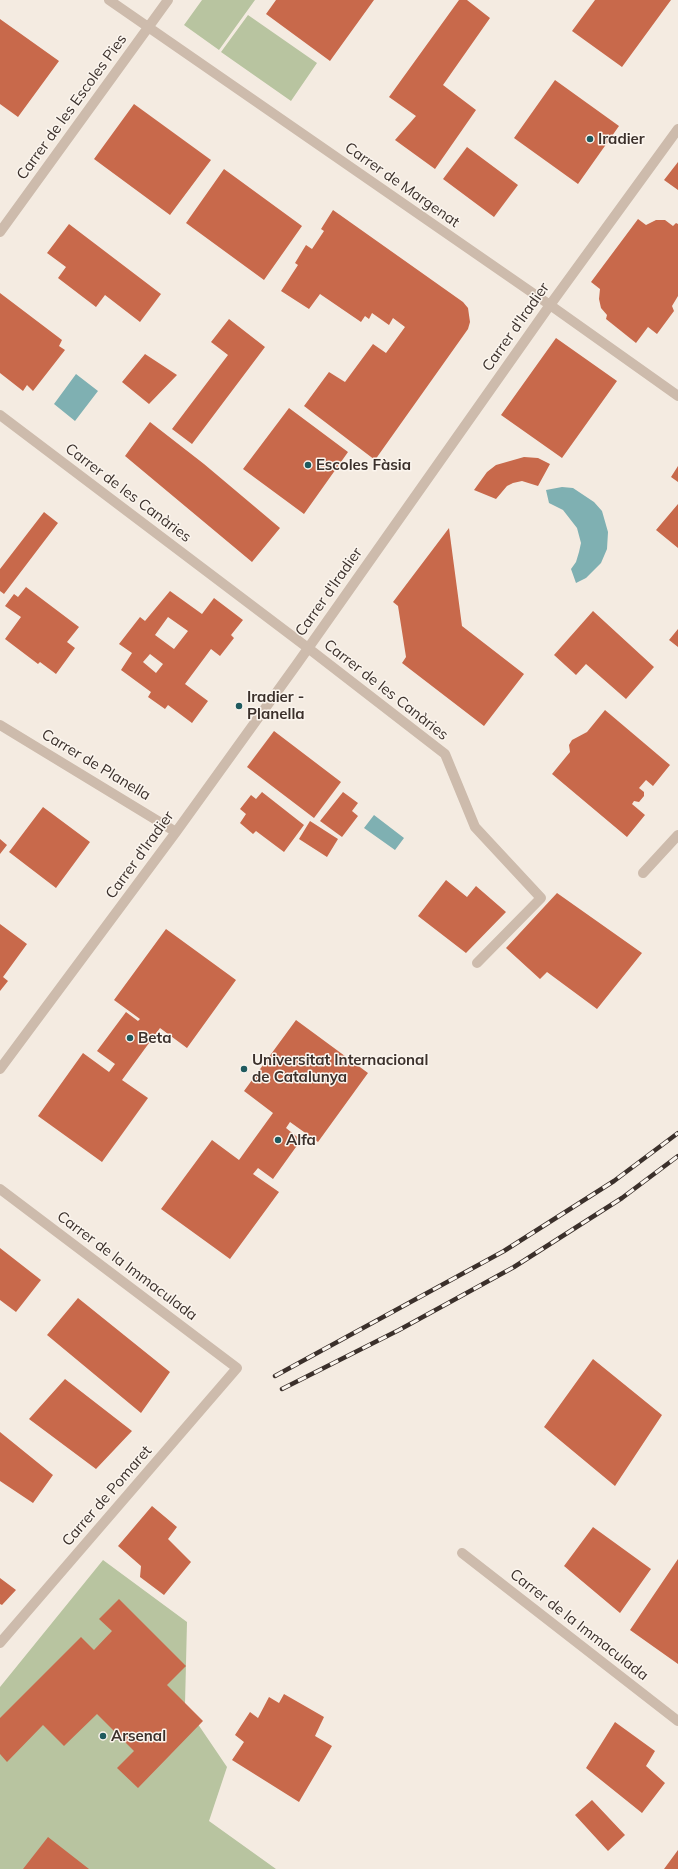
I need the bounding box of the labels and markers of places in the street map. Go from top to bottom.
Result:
place label: Iradier [598,130,645,148]
marker: Iradier [585,134,595,144]
place label: Escoles Fàsia [316,456,411,474]
marker: Escoles Fàsia [303,460,313,470]
place label: Iradier - Planella [247,688,305,723]
marker: Iradier - Planella [234,701,244,711]
place label: Beta [138,1029,172,1047]
marker: Beta [125,1033,135,1043]
place label: Universitat Internacional de Catalunya [252,1051,428,1086]
marker: Universitat Internacional de Catalunya [239,1064,249,1074]
place label: Alfa [286,1131,316,1149]
marker: Alfa [273,1135,283,1145]
place label: Arsenal [111,1727,166,1745]
marker: Arsenal [98,1731,108,1741]

